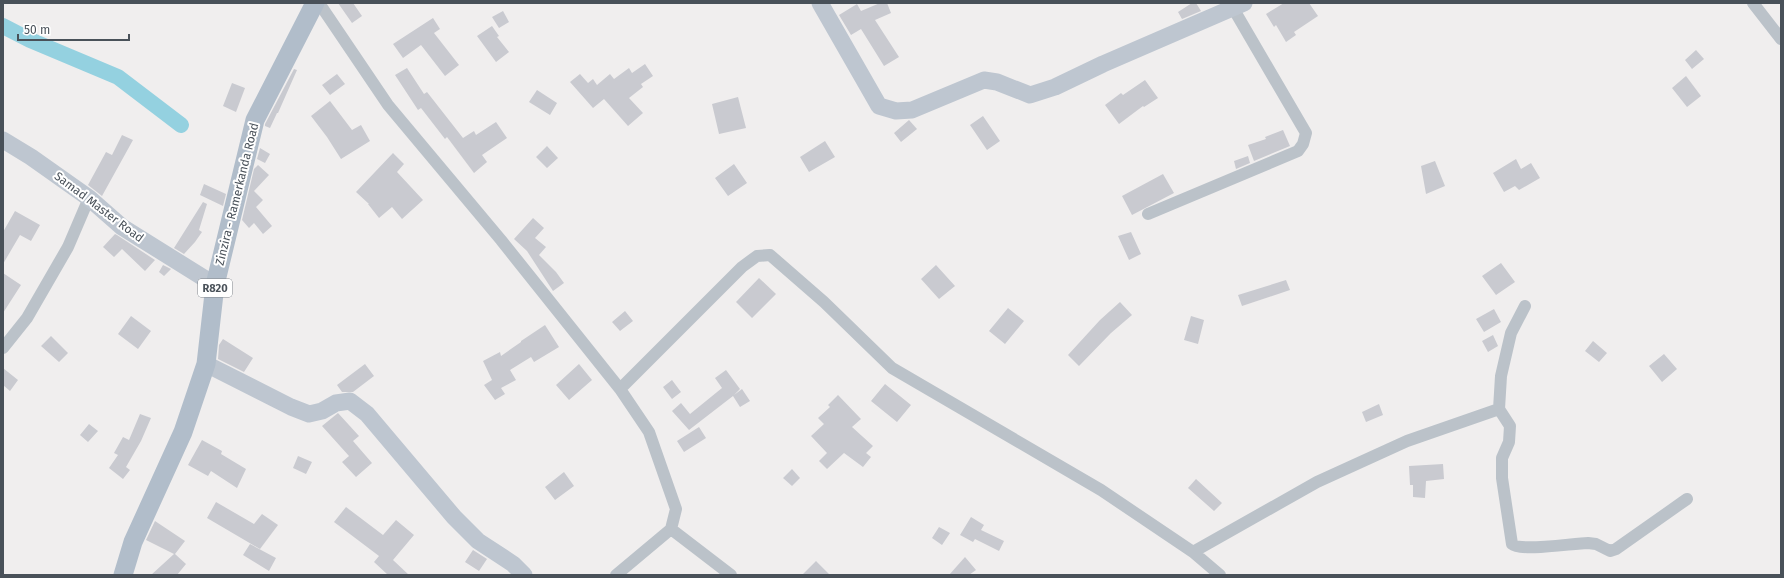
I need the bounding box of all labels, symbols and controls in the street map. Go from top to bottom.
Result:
scale bar [18,16,129,42]
text: 50 m [24,23,50,37]
street label: Zinzira - Ramerkanda Road [212,121,262,267]
street label: Samad Master Road [52,169,146,245]
road number: R820 [198,279,232,297]

